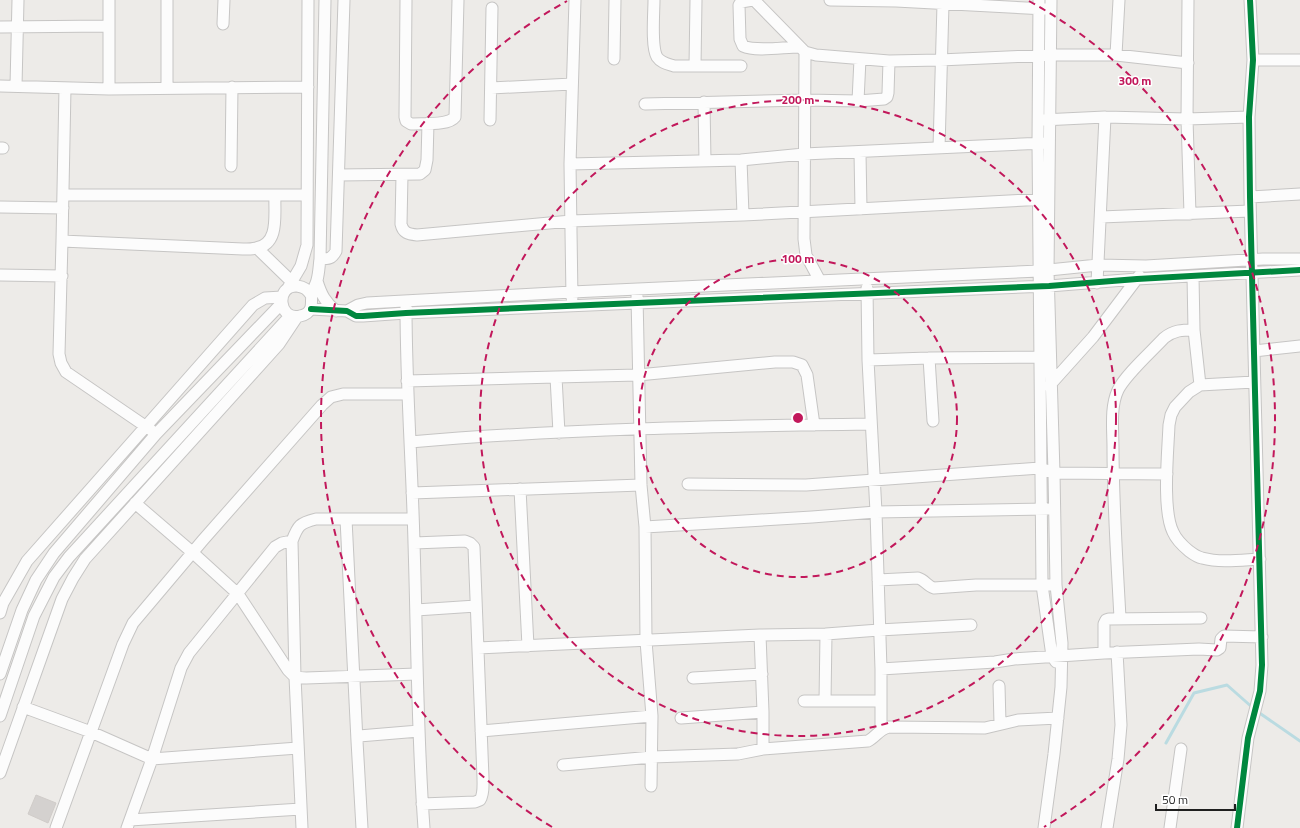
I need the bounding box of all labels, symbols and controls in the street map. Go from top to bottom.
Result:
text: 300 m [1119,71,1151,90]
text: 200 m [782,90,814,109]
text: 100 m [782,249,814,268]
centre of rings [791,411,805,425]
scale bar [1156,786,1235,812]
text: 50 m [1162,790,1188,809]

